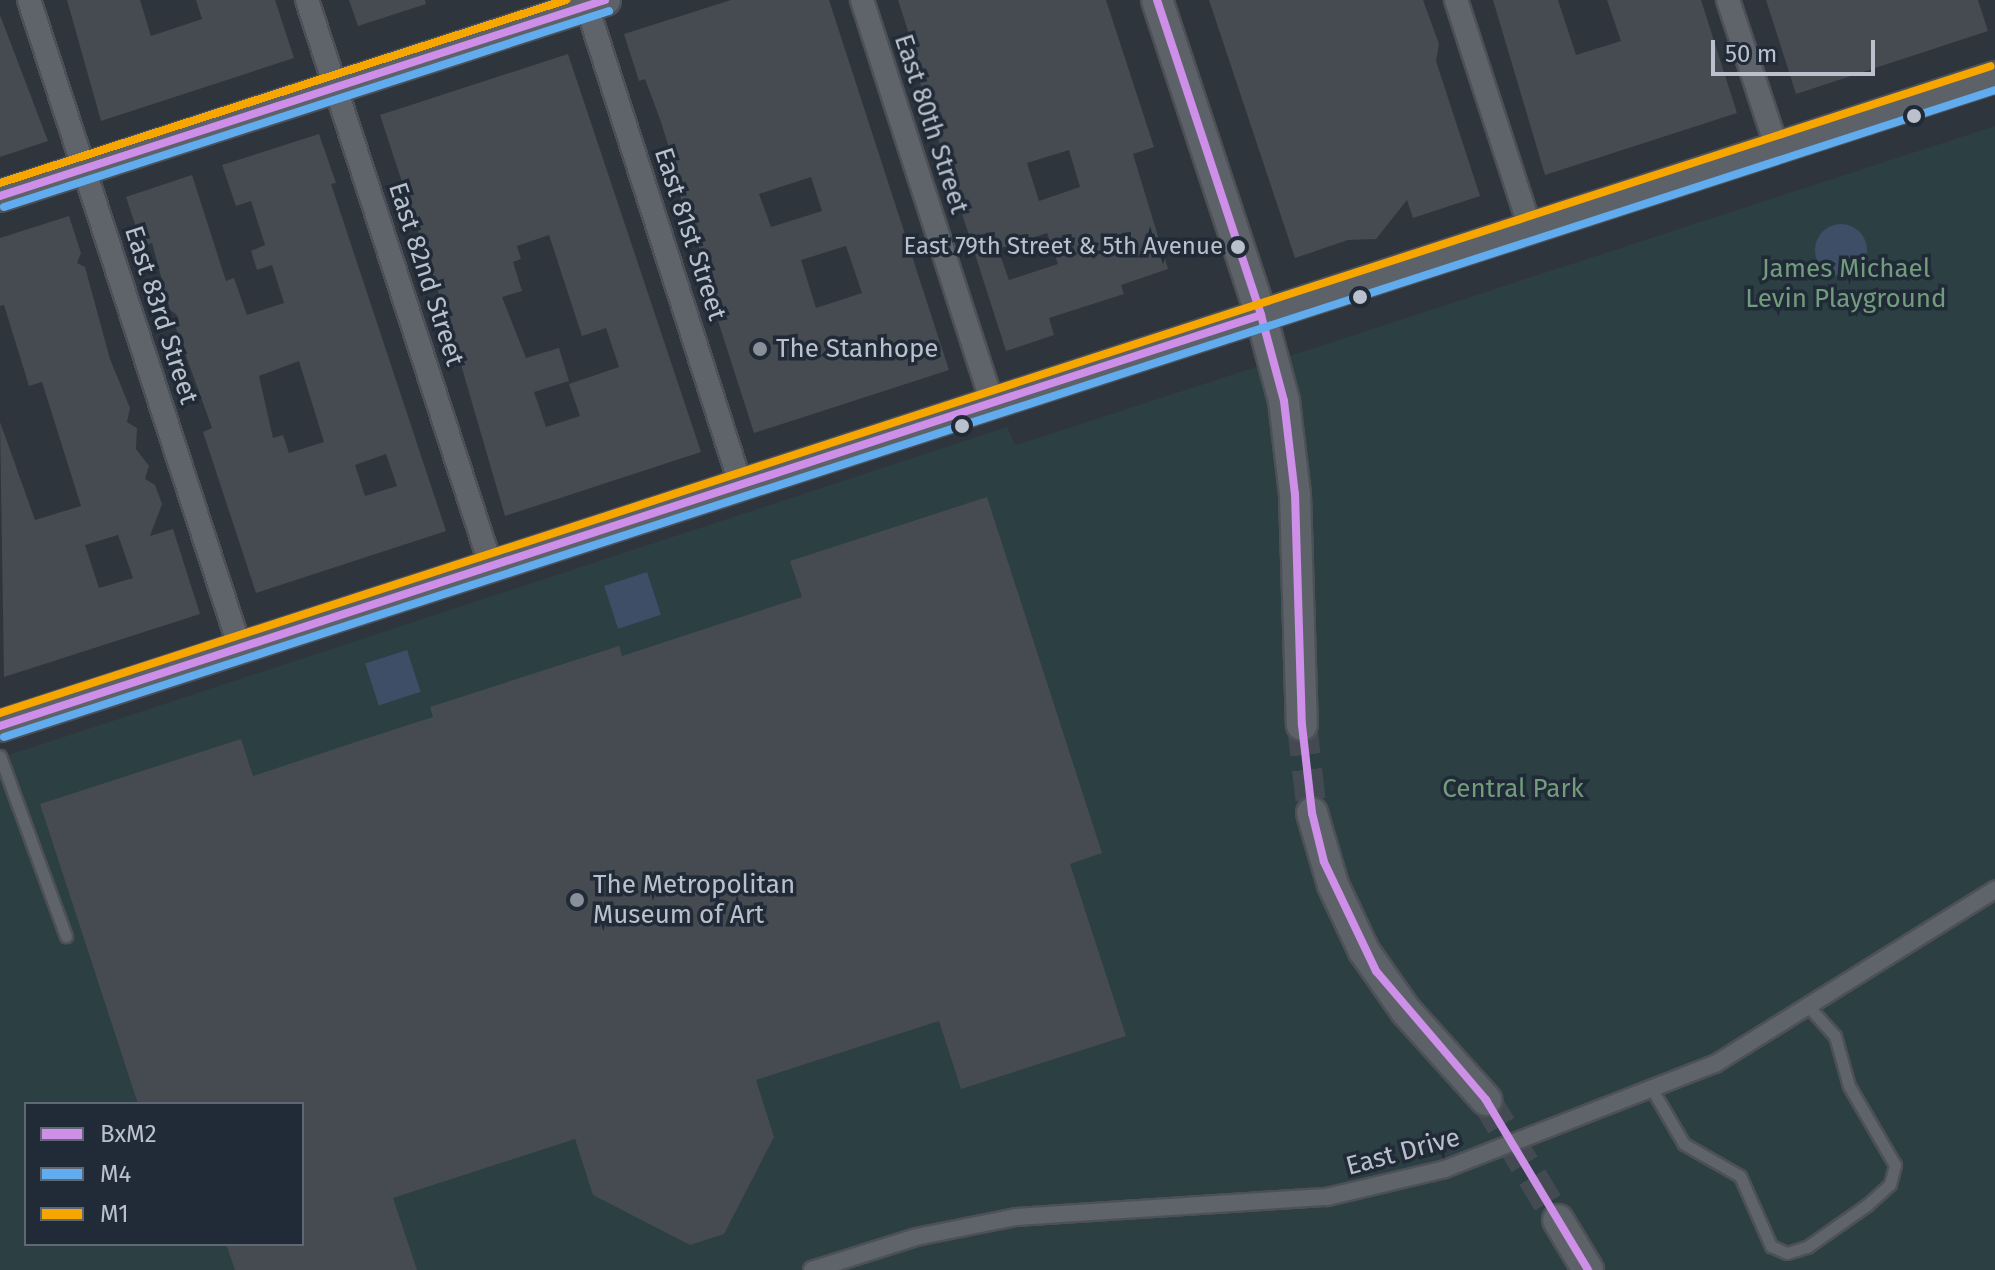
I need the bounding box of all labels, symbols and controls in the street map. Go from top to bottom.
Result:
scale bar [1715,24,1879,74]
street label: East 80th Street [887,30,975,218]
text: 50 m [1725,40,1777,68]
unlabelled marker [1906,108,1922,124]
street label: East 81st Street [647,144,733,324]
street label: East 82nd Street [382,178,470,370]
street label: East 83rd Street [118,222,204,408]
place label: East 79th Street & 5th Avenue [904,233,1223,261]
marker: East 79th Street & 5th Avenue [1230,239,1246,255]
park label: James Michael Levin Playground [1745,253,1947,314]
unlabelled marker [1352,289,1368,305]
place label: The Stanhope [776,333,939,365]
marker: The Stanhope [751,340,769,358]
unlabelled marker [954,418,970,434]
park label: Central Park [1442,773,1584,805]
place label: The Metropolitan Museum of Art [593,869,795,930]
marker: The Metropolitan Museum of Art [568,891,586,909]
legend [24,1102,304,1246]
text: BxM2 [100,1120,157,1148]
street label: East Drive [1343,1122,1463,1182]
text: M4 [100,1160,131,1188]
text: M1 [100,1200,129,1228]

